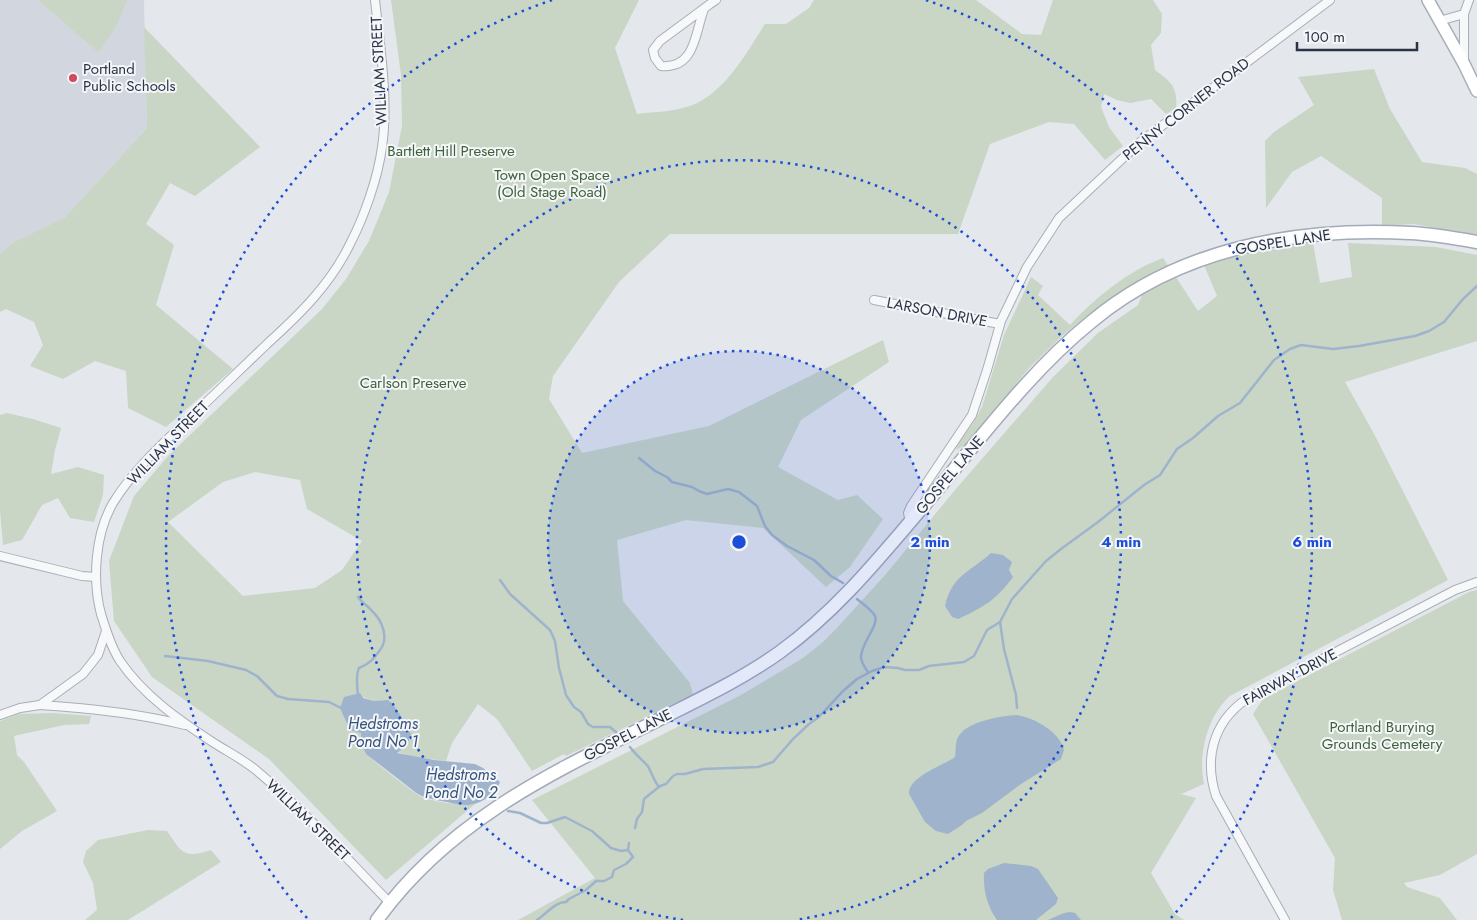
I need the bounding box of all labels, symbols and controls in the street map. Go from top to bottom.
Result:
street label: WILLIAM STREET [365,16,393,126]
scale bar [1297,20,1417,52]
text: 100 m [1304,26,1345,48]
street label: PENNY CORNER ROAD [1118,52,1254,166]
place label: Portland Public Schools [83,58,176,97]
marker: Portland Public Schools [67,72,79,84]
park label: Bartlett Hill Preserve [387,140,515,162]
park label: Town Open Space (Old Stage Road) [494,164,610,203]
street label: GOSPEL LANE [1234,224,1332,260]
street label: LARSON DRIVE [885,291,989,333]
park label: Carlson Preserve [360,372,467,394]
street label: WILLIAM STREET [122,396,214,490]
street label: GOSPEL LANE [911,431,989,519]
text: 2 min [910,531,950,553]
text: 4 min [1101,531,1141,553]
text: 6 min [1292,531,1332,553]
centre of rings [730,533,748,551]
street label: FAIRWAY DRIVE [1239,643,1341,711]
street label: GOSPEL LANE [580,703,676,767]
water label: Hedstroms Pond No 1 [348,712,419,753]
park label: Portland Burying Grounds Cemetery [1322,716,1443,755]
water label: Hedstroms Pond No 2 [425,763,498,804]
street label: WILLIAM STREET [261,774,355,866]

